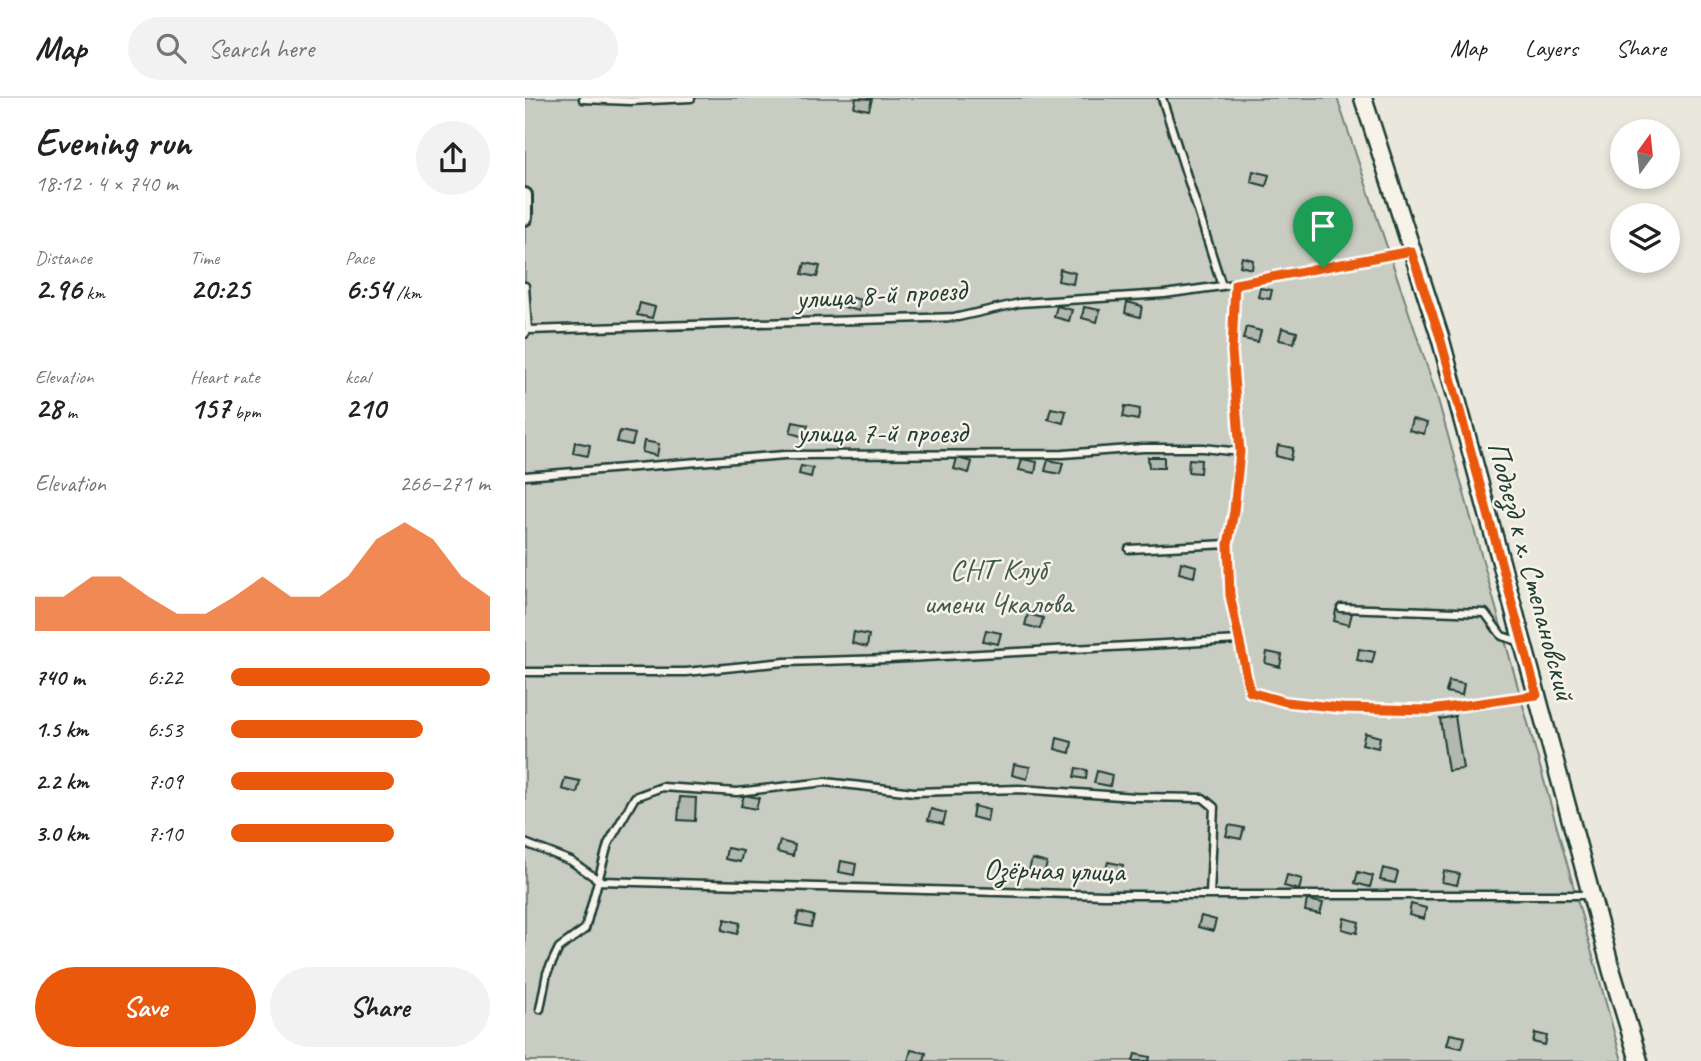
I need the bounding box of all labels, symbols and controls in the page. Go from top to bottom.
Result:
search box [128,17,618,80]
text: Map [35,27,86,69]
icon: search [152,29,190,67]
text: Search here [208,32,314,65]
text: Map [1450,33,1487,63]
text: Layers [1525,33,1578,63]
text: Share [1616,33,1666,63]
text: Evening run [35,119,191,166]
north arrow [1610,119,1680,189]
map controls [1610,119,1680,273]
button: share [416,121,490,195]
text: 18:12 · 4 × 740 m [35,169,178,198]
pin [1293,196,1353,268]
button: layers [1610,203,1680,273]
icon: arrive [1304,207,1342,245]
text: Distance [35,246,92,270]
text: Time [190,246,219,270]
text: Pace [345,246,374,270]
text: 2.96 [35,270,82,308]
text: 20:25 [190,270,249,308]
text: 6:54 [345,270,392,308]
street label: улица 8-й проезд [793,270,969,318]
text: km [82,281,105,305]
text: /km [392,281,421,305]
text: Elevation [35,365,93,389]
text: Heart rate [190,365,259,389]
text: kcal [345,365,370,389]
text: 28 [35,389,62,427]
text: 157 [190,389,230,427]
text: 210 [345,389,386,427]
text: m [62,400,77,424]
text: bpm [230,400,261,424]
street label: улица 7-й проезд [795,413,970,451]
street label: Подъезд к х. Степановский [1479,437,1585,706]
text: Elevation [35,469,106,498]
text: 266–271 m [399,469,490,498]
park label: СНТ Клуб имени Чкалова [924,550,1075,622]
text: 740 m [35,663,85,692]
text: 6:22 [147,663,183,692]
text: 1.5 km [35,715,88,744]
text: 6:53 [147,715,183,744]
text: 2.2 km [35,767,89,796]
text: 7:09 [147,767,183,796]
text: 3.0 km [35,819,89,848]
text: 7:10 [147,819,183,848]
street label: Озёрная улица [983,850,1127,890]
button: Save [35,967,256,1047]
button: Share [270,967,490,1047]

